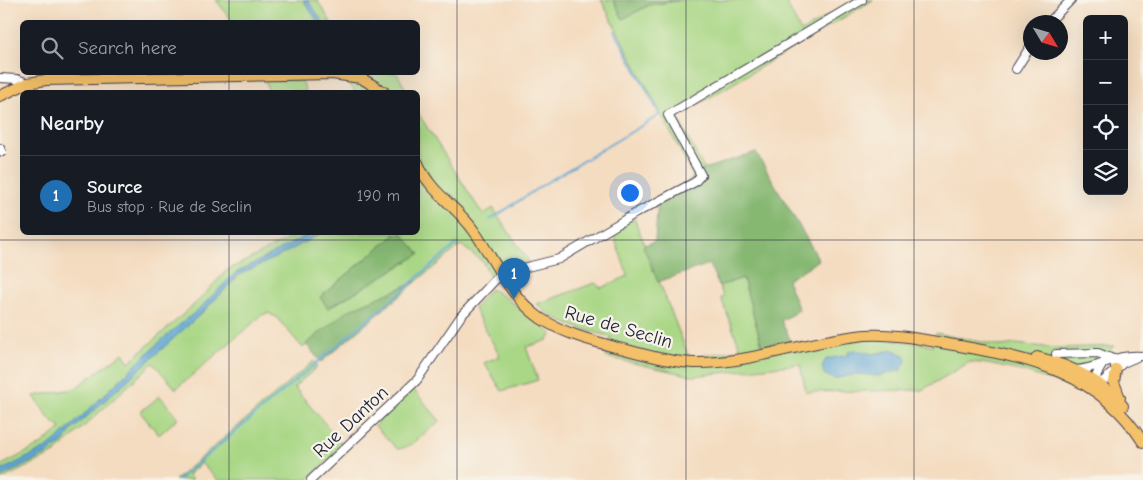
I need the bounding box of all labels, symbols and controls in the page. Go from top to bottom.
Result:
north arrow [1023,15,1068,60]
map controls [1083,15,1128,195]
button: + [1083,15,1128,60]
search box [20,20,420,75]
icon: search [38,34,66,62]
text: Search here [78,37,177,59]
button: − [1083,60,1128,105]
button: locate [1083,105,1128,150]
text: Nearby [40,111,104,135]
button: layers [1083,150,1128,195]
text: Source [87,176,142,198]
your location [617,180,643,206]
text: 1 [53,187,59,205]
text: 190 m [357,187,400,205]
text: Bus stop · Rue de Seclin [87,198,252,216]
pin: 1 [498,258,530,299]
street label: Rue de Seclin [562,301,675,353]
street label: Rue Danton [309,381,393,462]

